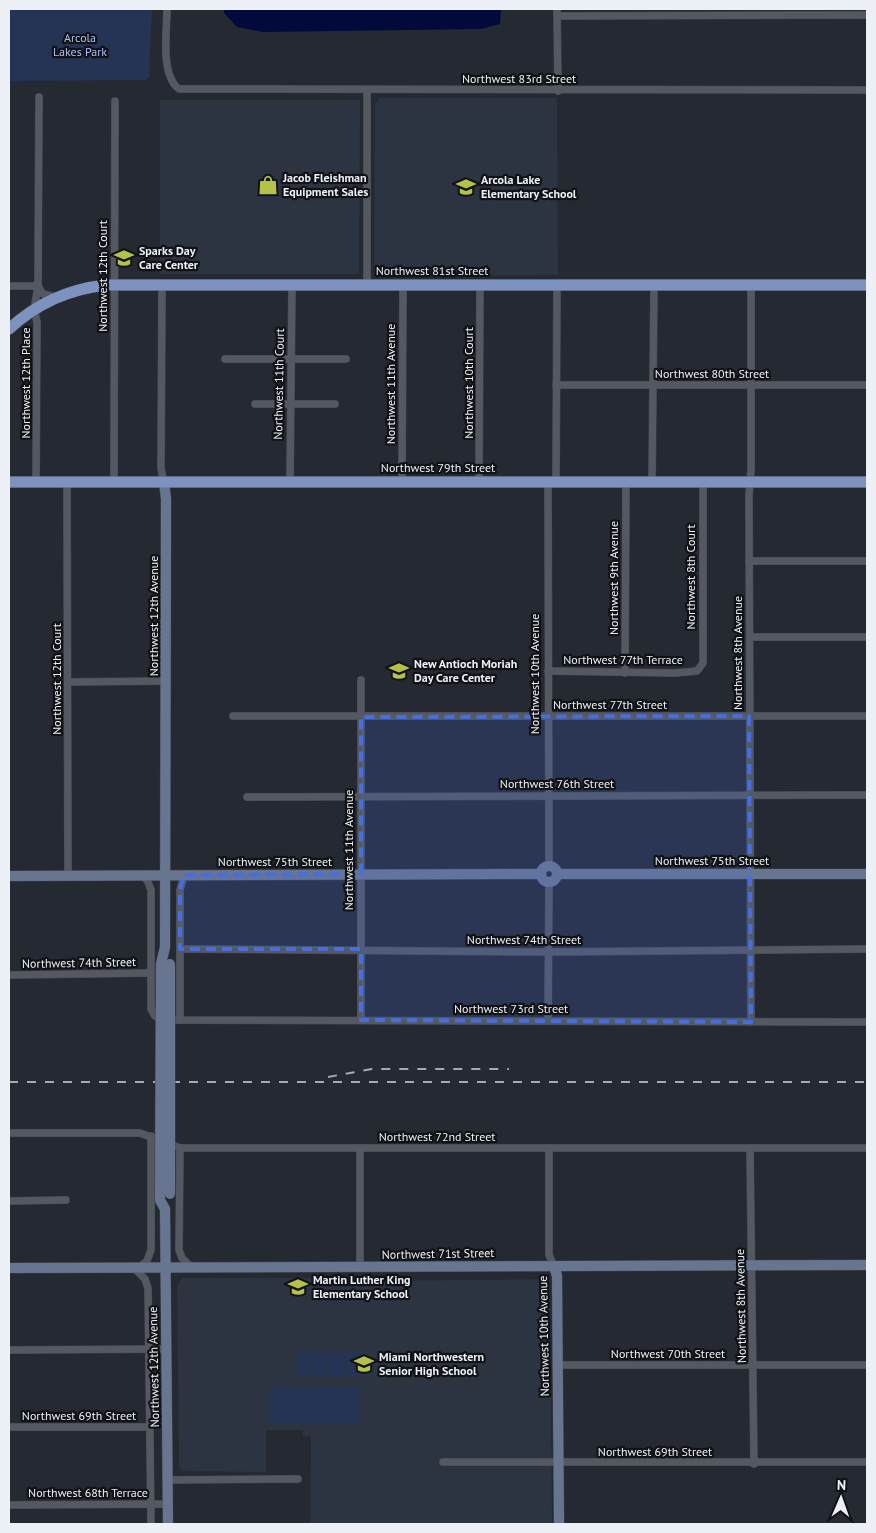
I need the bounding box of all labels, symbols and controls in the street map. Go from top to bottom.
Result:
park label: Arcola Lakes Park [53,30,107,59]
street label: Northwest 83rd Street [462,71,576,86]
place label: Jacob Fleishman Equipment Sales [282,170,368,199]
place label: Arcola Lake Elementary School [481,172,577,201]
shop icon: Jacob Fleishman Equipment Sales [257,174,279,196]
school or university icon: Arcola Lake Elementary School [455,176,477,198]
street label: Northwest 12th Court [95,220,110,332]
place label: Sparks Day Care Center [139,243,199,272]
school or university icon: Sparks Day Care Center [113,247,135,269]
street label: Northwest 81st Street [376,263,488,278]
street label: Northwest 11th Avenue [383,324,398,444]
street label: Northwest 12th Place [18,327,33,439]
street label: Northwest 10th Court [461,327,476,439]
street label: Northwest 11th Court [270,328,287,440]
street label: Northwest 80th Street [655,366,769,381]
street label: Northwest 79th Street [381,460,495,475]
street label: Northwest 9th Avenue [606,521,621,635]
street label: Northwest 8th Court [683,525,698,629]
street label: Northwest 12th Avenue [146,556,161,676]
street label: Northwest 8th Avenue [730,596,745,710]
street label: Northwest 10th Avenue [527,614,542,734]
street label: Northwest 12th Court [49,623,64,735]
street label: Northwest 77th Terrace [563,652,683,667]
place label: New Antioch Moriah Day Care Center [414,656,517,685]
school or university icon: New Antioch Moriah Day Care Center [388,660,410,682]
street label: Northwest 77th Street [553,697,667,712]
street label: Northwest 76th Street [500,776,614,791]
street label: Northwest 11th Avenue [341,790,356,910]
street label: Northwest 75th Street [655,853,769,868]
street label: Northwest 75th Street [218,854,332,869]
street label: Northwest 74th Street [467,932,581,947]
street label: Northwest 74th Street [22,954,136,971]
street label: Northwest 73rd Street [454,1001,568,1016]
street label: Northwest 72nd Street [379,1129,495,1144]
street label: Northwest 71st Street [381,1245,494,1262]
street label: Northwest 8th Avenue [732,1249,749,1363]
place label: Martin Luther King Elementary School [313,1272,410,1301]
school or university icon: Martin Luther King Elementary School [287,1276,309,1298]
street label: Northwest 10th Avenue [535,1276,552,1396]
street label: Northwest 12th Avenue [145,1307,162,1427]
street label: Northwest 70th Street [611,1346,725,1361]
place label: Miami Northwestern Senior High School [379,1349,484,1378]
school or university icon: Miami Northwestern Senior High School [353,1353,375,1375]
street label: Northwest 69th Street [22,1408,136,1423]
street label: Northwest 69th Street [598,1444,712,1459]
north arrow [816,1473,866,1523]
text: N [837,1476,846,1494]
street label: Northwest 68th Terrace [28,1485,148,1500]

